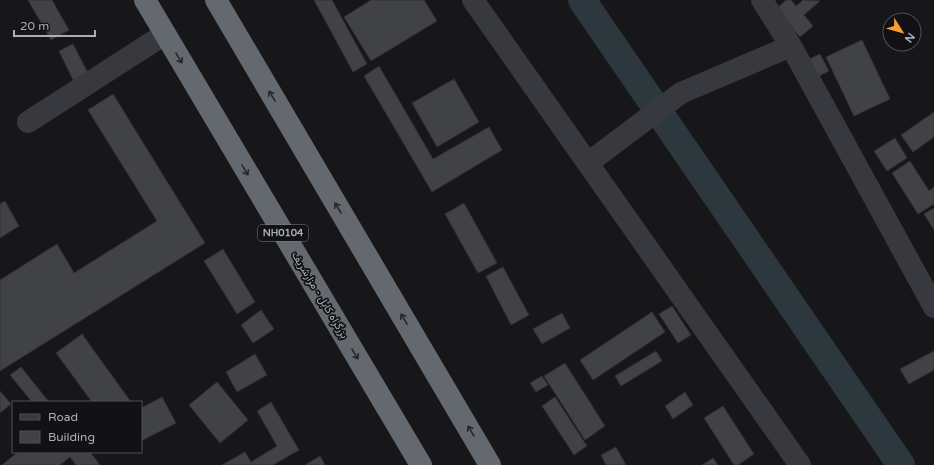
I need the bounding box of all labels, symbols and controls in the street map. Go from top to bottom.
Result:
scale bar [14,12,95,38]
north arrow [882,12,922,52]
text: 20 m [20,19,49,33]
text: N [902,30,917,45]
one-way arrow [175,52,183,63]
one-way arrow [268,90,276,102]
one-way arrow [242,164,250,176]
one-way arrow [334,202,342,214]
road number: NH0104 [258,225,308,241]
street label: بزرگراه کابل - مزارشریف [289,249,351,341]
one-way arrow [400,314,408,326]
one-way arrow [351,348,359,360]
legend [12,401,142,453]
text: Road [48,410,78,424]
one-way arrow [466,425,474,437]
text: Building [48,430,95,444]

